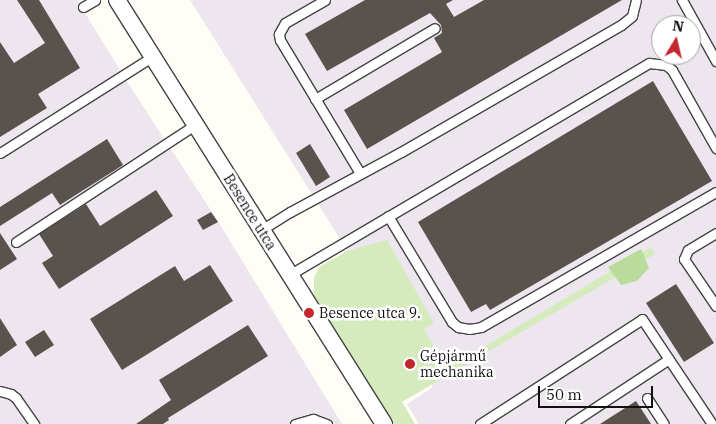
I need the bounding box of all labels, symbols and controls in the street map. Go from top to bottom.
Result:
north arrow [651,15,701,65]
text: N [671,16,685,36]
street label: Besence utca [220,171,280,253]
place label: Besence utca 9. [319,305,421,321]
marker: Besence utca 9. [303,307,315,319]
place label: Gépjármű mechanika [420,348,494,381]
marker: Gépjármű mechanika [404,358,416,370]
scale bar [541,376,656,408]
text: 50 m [546,385,582,404]

